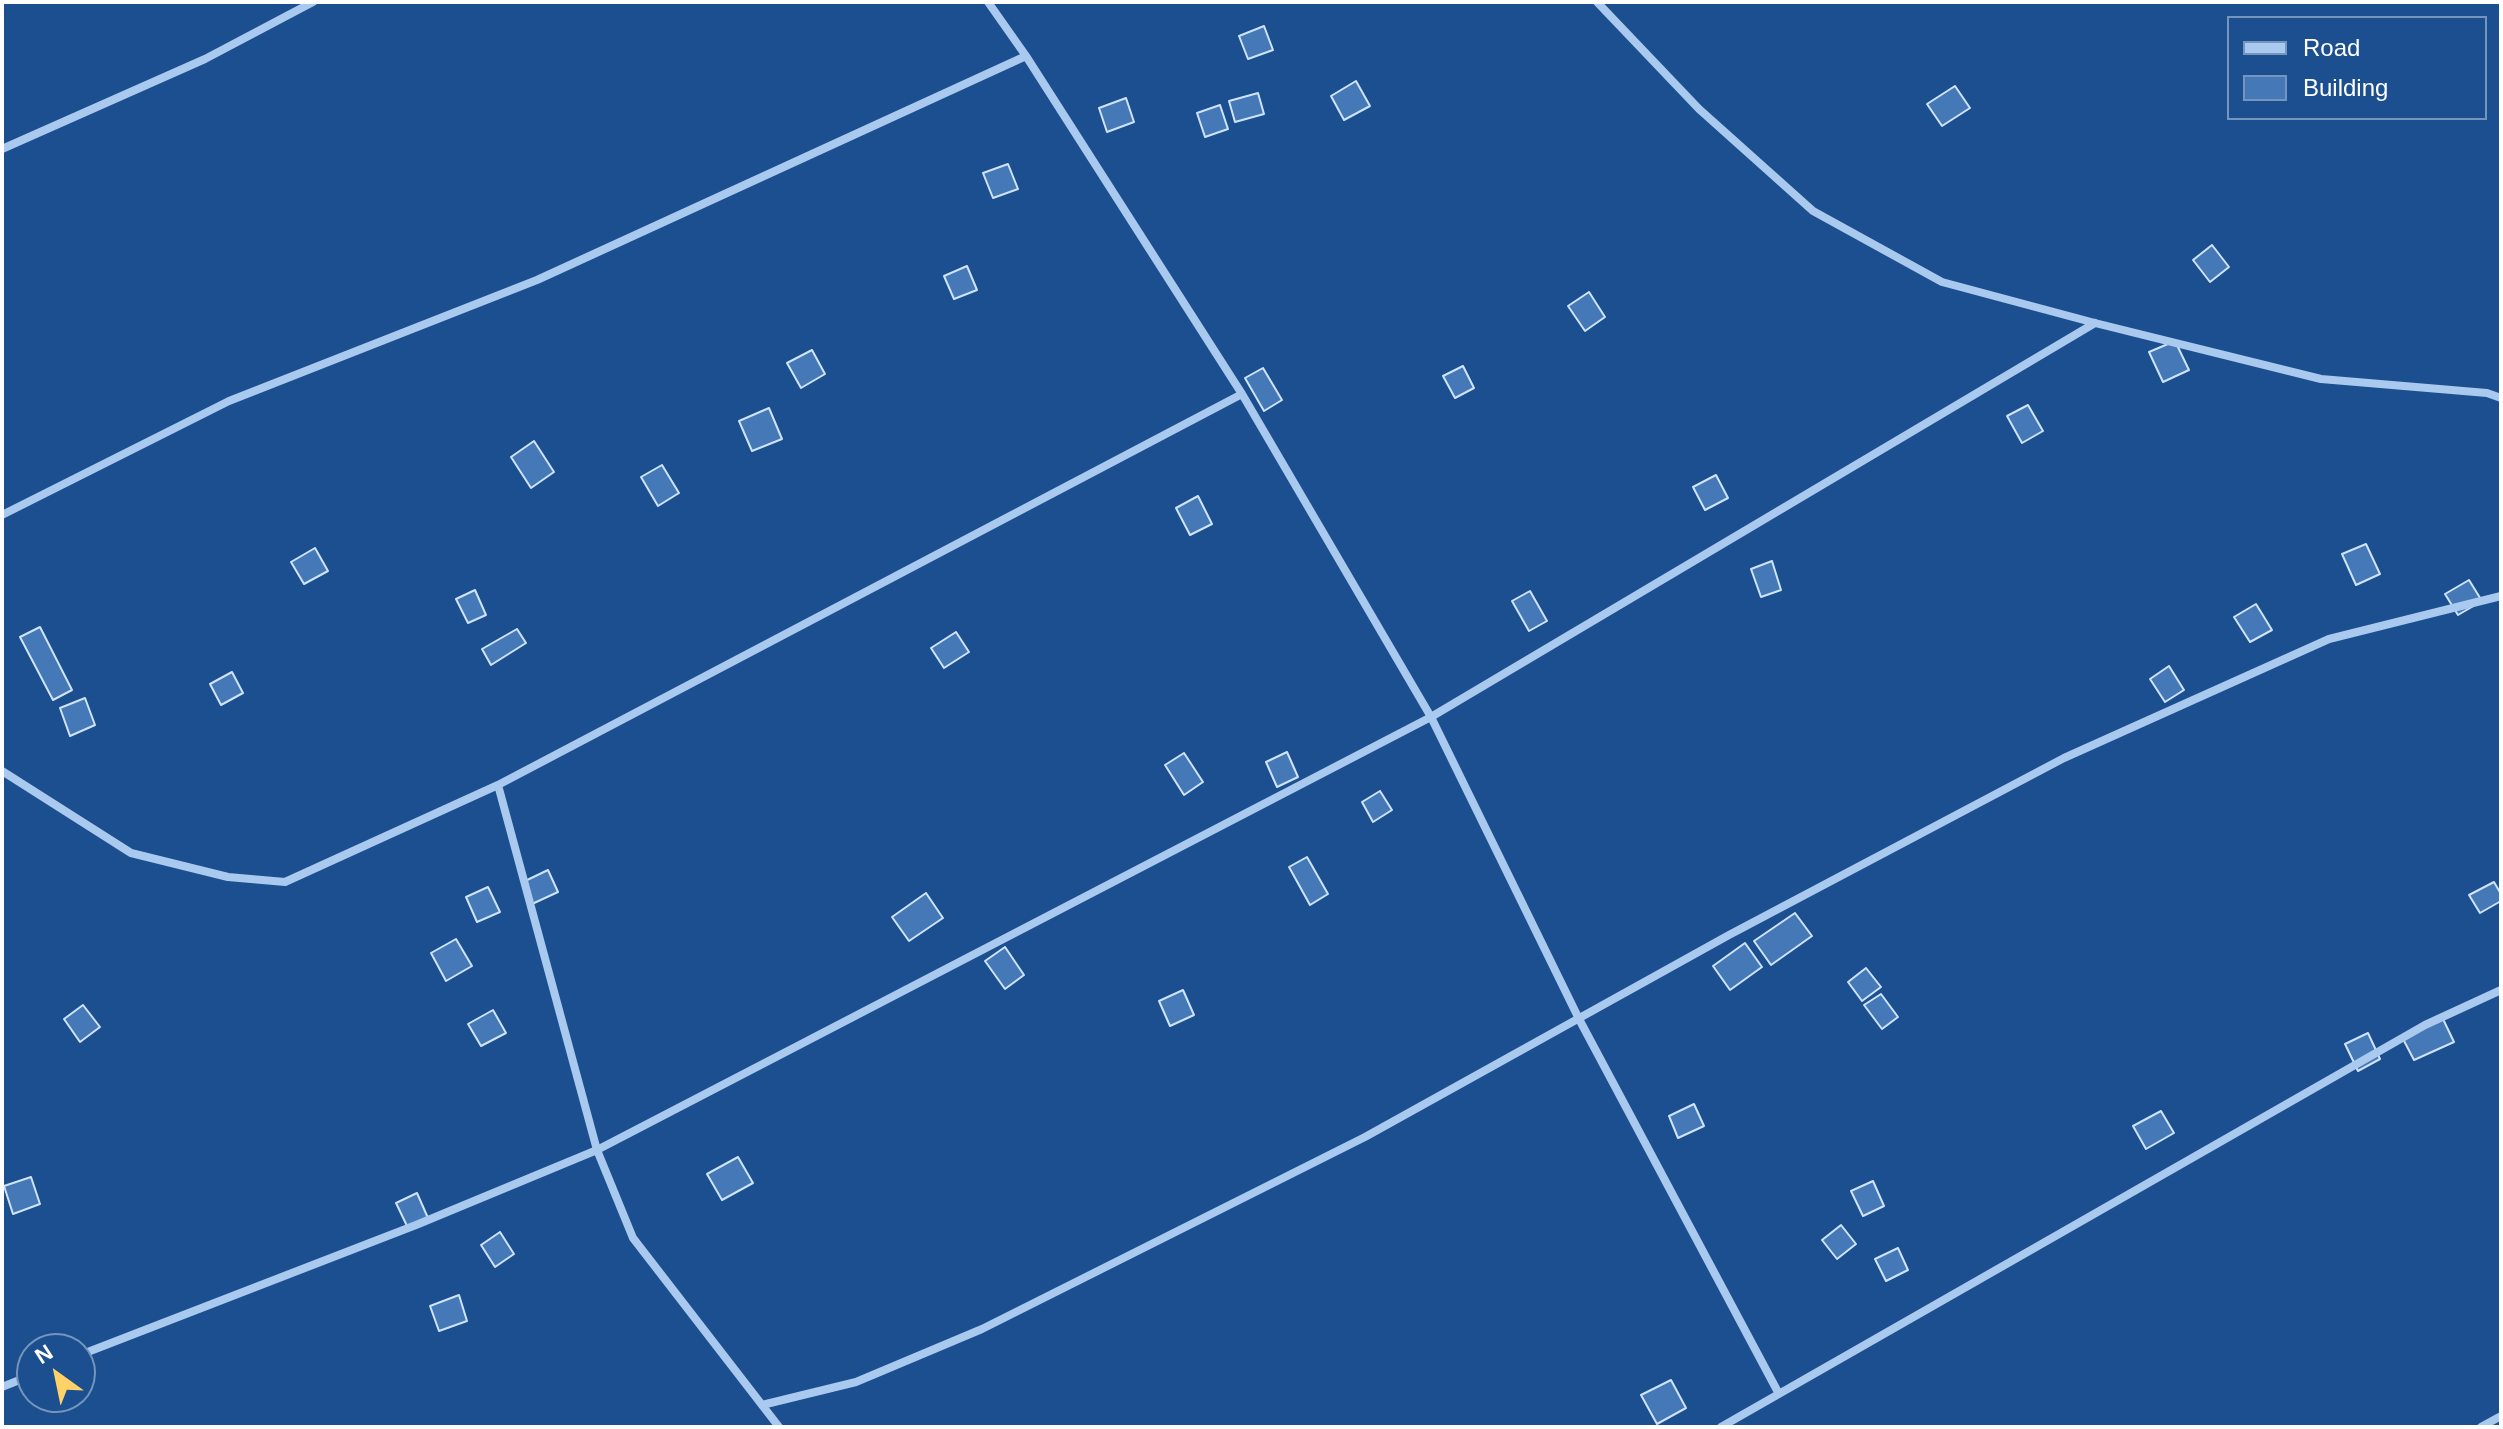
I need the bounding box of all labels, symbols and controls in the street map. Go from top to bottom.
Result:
legend [2227,16,2487,120]
text: Road [2303,34,2360,61]
text: Building [2303,74,2388,101]
north arrow [16,1333,96,1413]
text: N [30,1339,57,1369]

